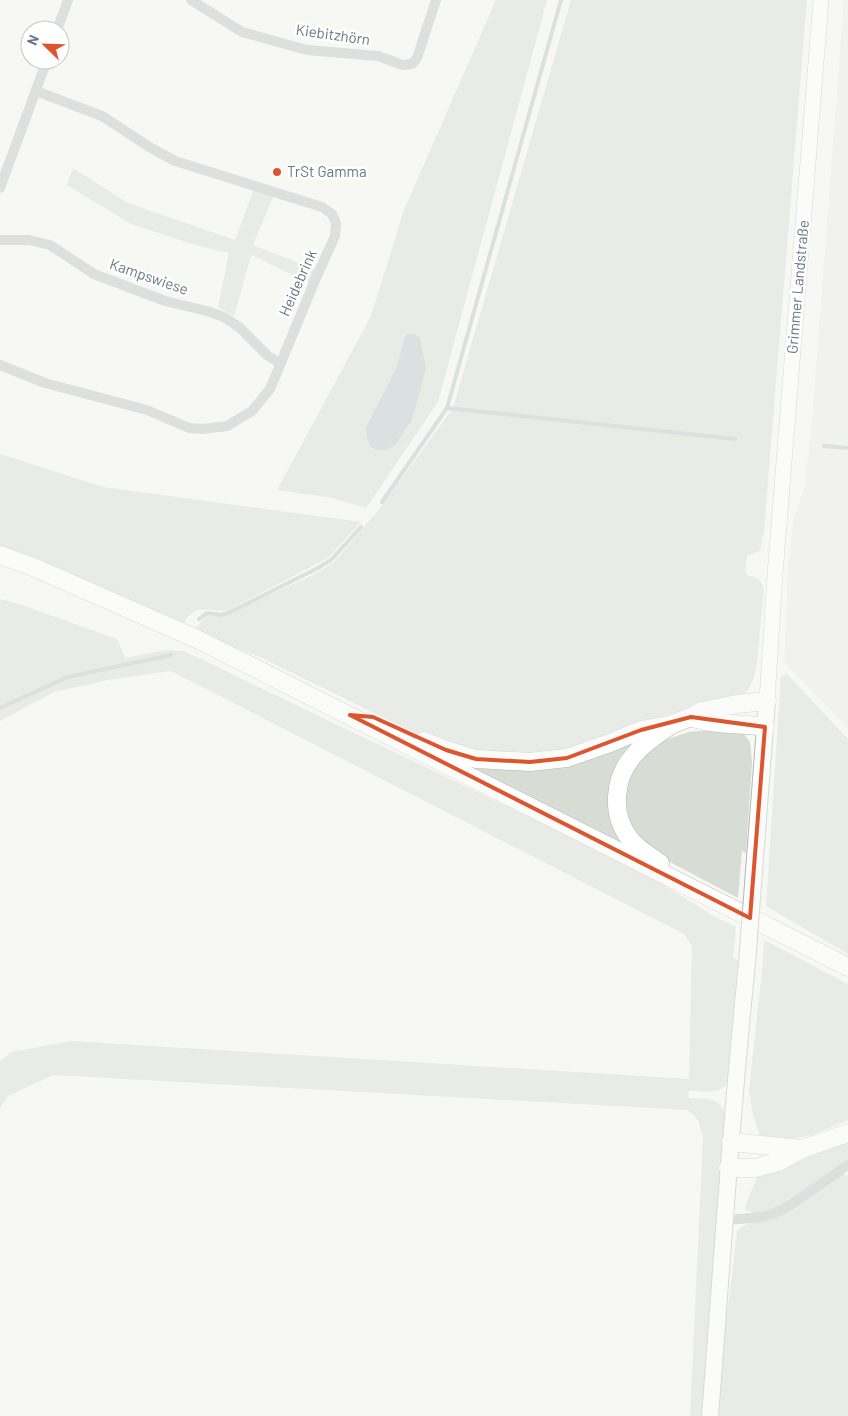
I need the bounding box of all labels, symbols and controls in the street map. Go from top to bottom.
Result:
north arrow [20,20,70,70]
street label: Kiebitzhörn [295,20,371,48]
text: N [23,32,42,47]
place label: TrSt Gamma [287,162,367,180]
marker: TrSt Gamma [271,166,283,178]
street label: Grimmer Landstraße [782,219,812,354]
street label: Heidebrink [274,246,320,319]
street label: Kampswiese [108,254,191,298]

